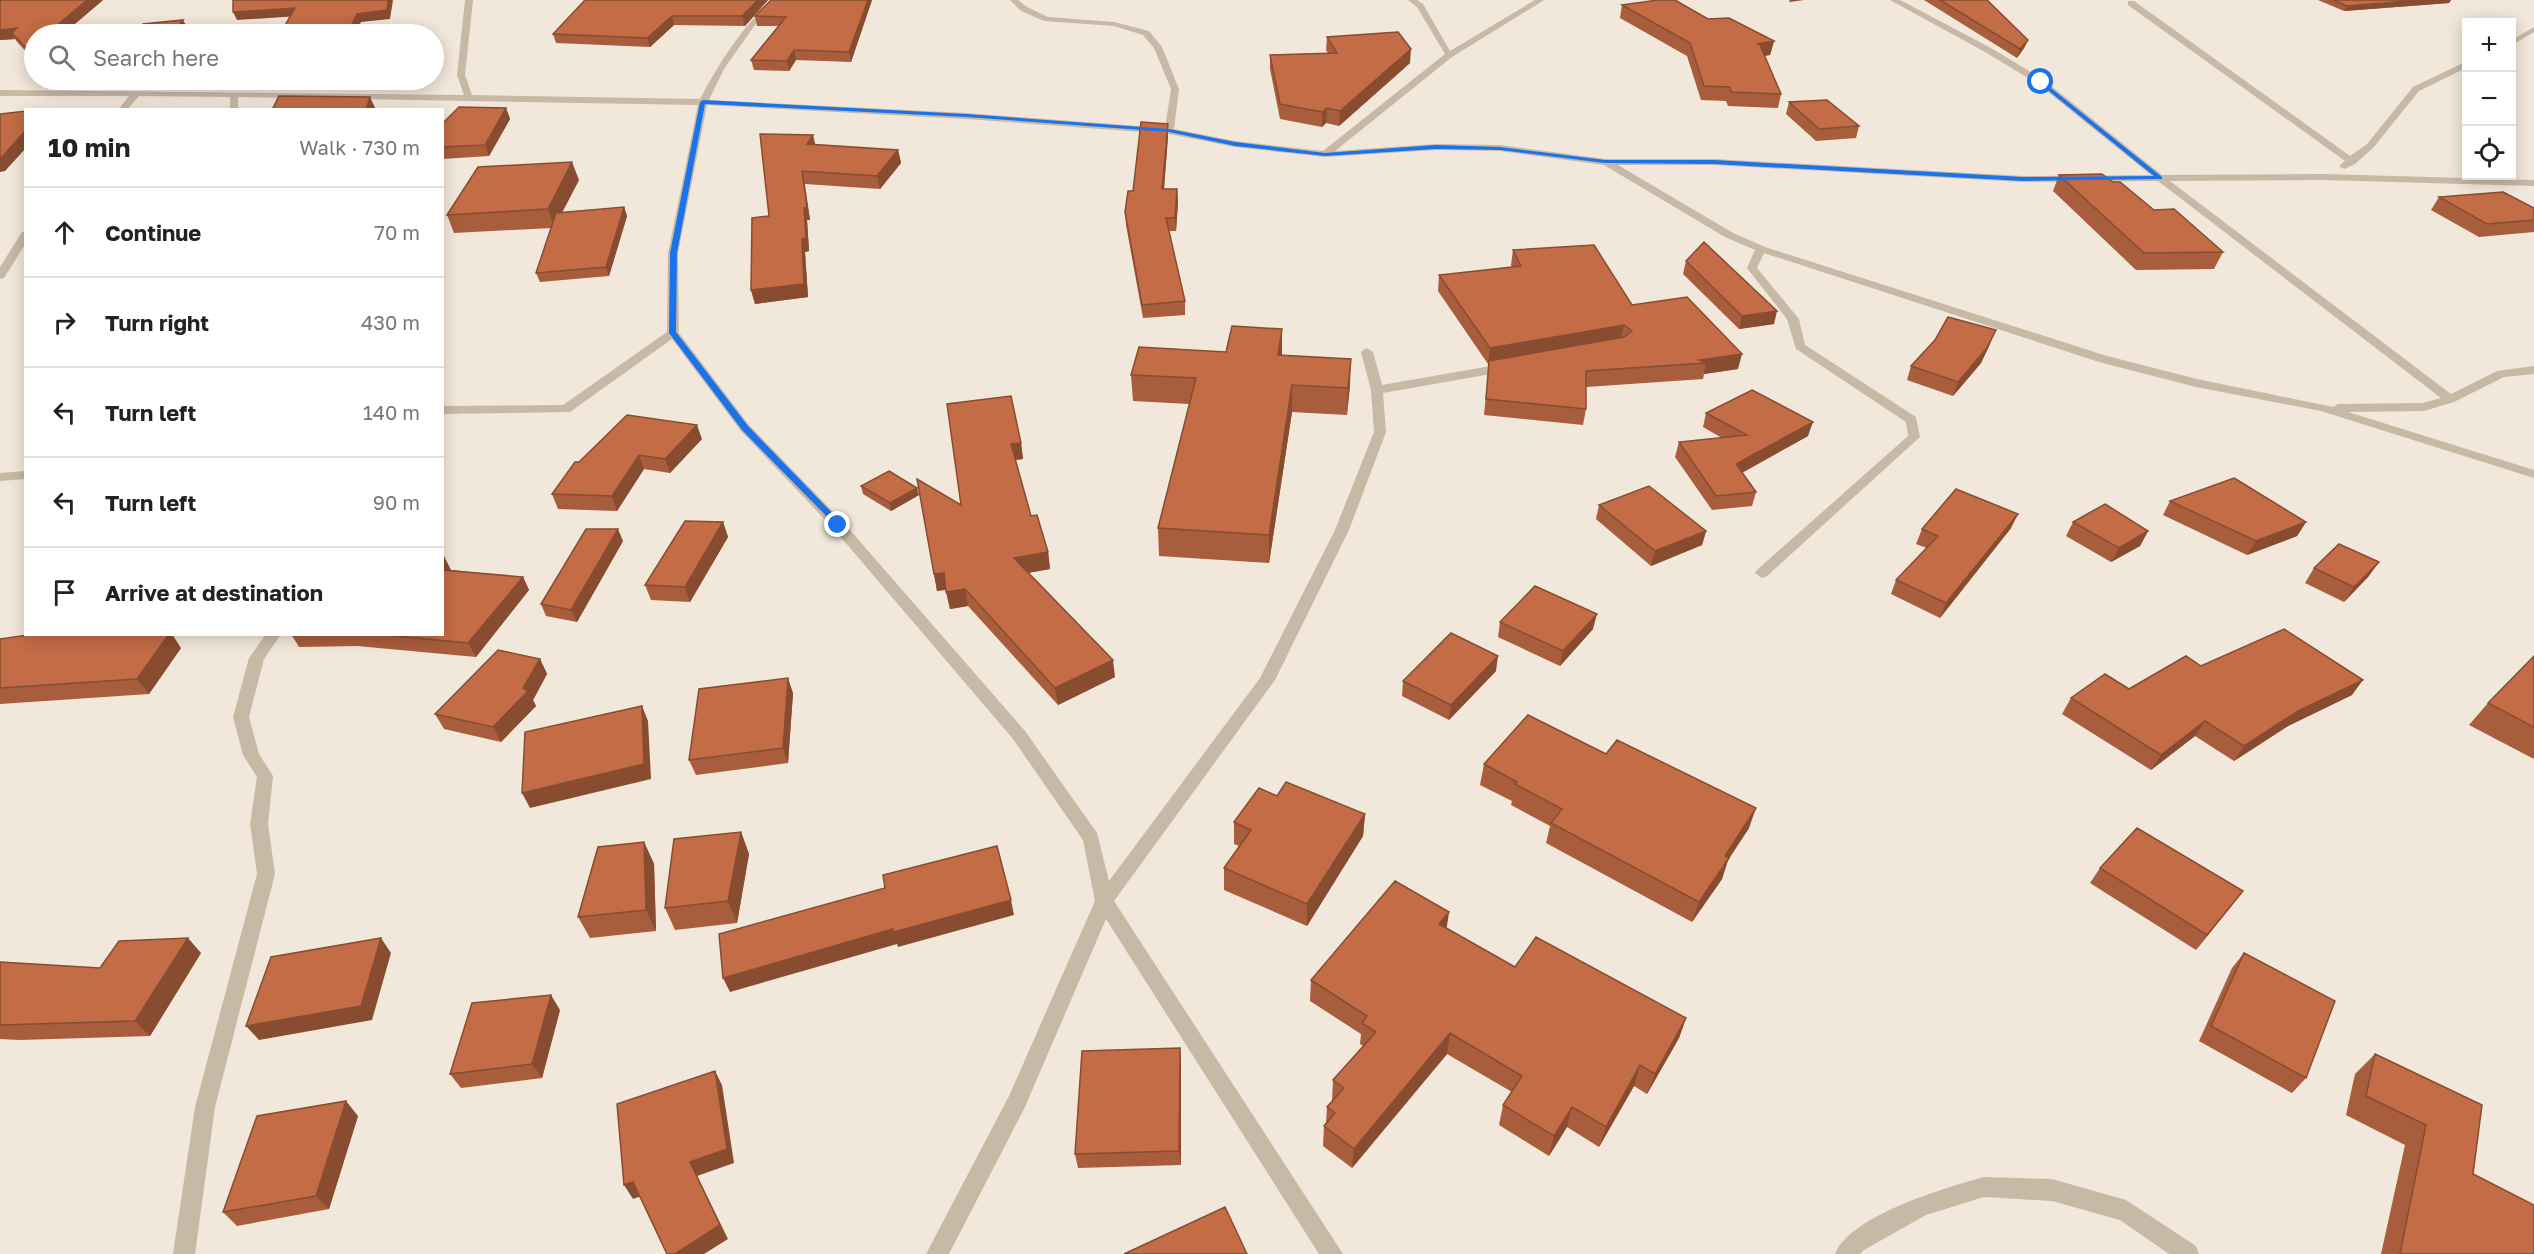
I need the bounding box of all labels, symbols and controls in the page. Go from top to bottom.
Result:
map controls [2462,18,2516,180]
button: + [2462,18,2516,72]
search box [24,24,444,90]
icon: search [45,41,78,74]
text: Search here [93,44,219,71]
route start [2027,68,2053,94]
button: − [2462,72,2516,126]
button: locate [2462,126,2516,180]
text: 10 min [48,132,130,163]
text: Walk · 730 m [299,135,420,159]
icon: ahead [48,216,81,249]
text: Continue [105,219,201,246]
text: 70 m [374,220,420,244]
icon: right [48,306,81,339]
text: Turn right [105,309,209,336]
text: 430 m [361,310,420,334]
icon: left [48,396,81,429]
text: Turn left [105,399,196,426]
text: 140 m [363,400,420,424]
icon: left [48,486,81,519]
text: Turn left [105,489,196,516]
text: 90 m [373,490,420,514]
route end [824,511,850,537]
icon: arrive [48,576,81,609]
text: Arrive at destination [105,579,323,606]

